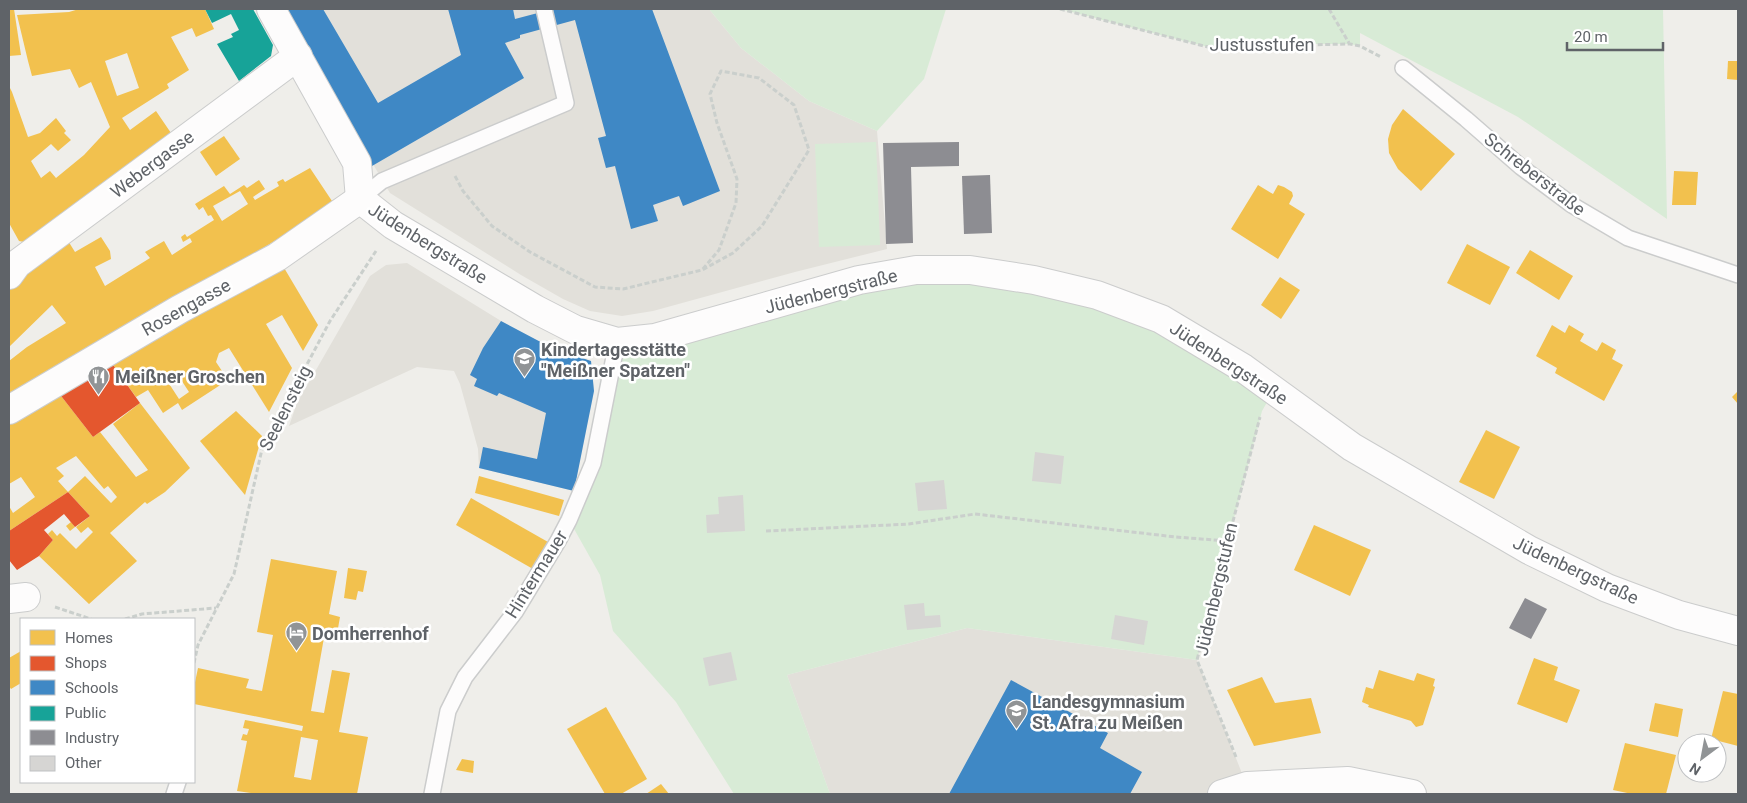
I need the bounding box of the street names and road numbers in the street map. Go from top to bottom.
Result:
street label: Justusstufen [1210,34,1314,55]
street label: Webergasse [106,126,198,202]
street label: Schreberstraße [1480,128,1590,220]
street label: Jüdenbergstraße [365,198,491,288]
street label: Jüdenbergstraße [762,264,900,318]
street label: Rosengasse [138,274,234,340]
street label: Jüdenbergstraße [1166,317,1292,409]
street label: Seelensteig [255,362,315,454]
street label: Jüdenbergstufen [1190,520,1242,658]
street label: Hintermauer [501,526,571,622]
street label: Jüdenbergstraße [1510,532,1642,608]

